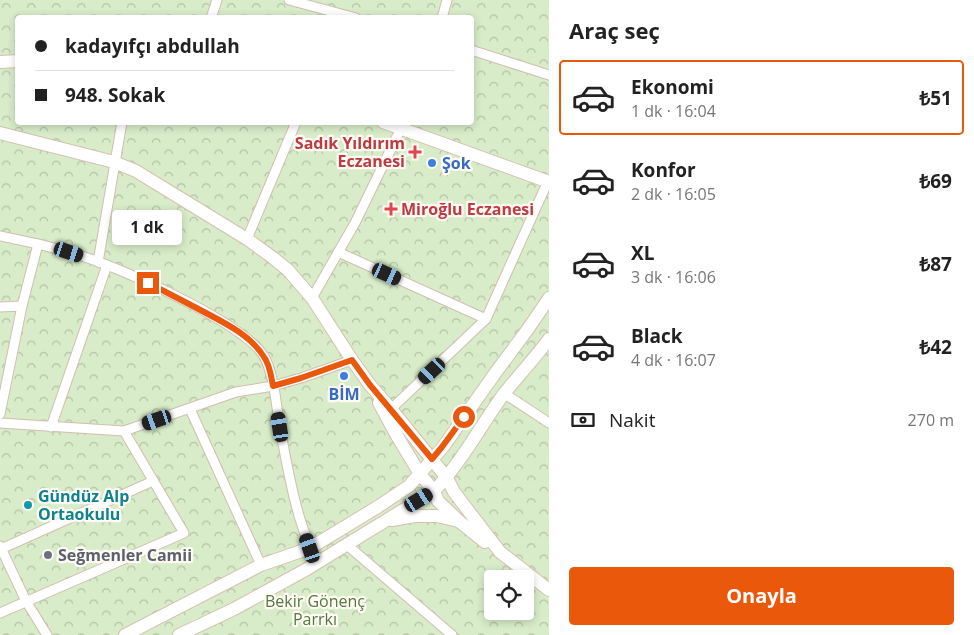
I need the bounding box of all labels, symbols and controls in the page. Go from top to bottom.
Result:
text: Araç seç [569,15,660,45]
text: kadayıfçı abdullah [65,33,240,59]
text: Ekonomi [631,74,714,100]
icon: car [571,75,616,120]
text: 948. Sokak [65,82,165,108]
text: ₺51 [919,85,952,111]
text: 1 dk · 16:04 [631,100,716,122]
place label: Sadık Yıldırım Eczanesi [295,132,405,172]
marker: Sadık Yıldırım Eczanesi [409,146,421,158]
place label: Şok [442,152,471,174]
marker: Şok [426,157,438,169]
text: Konfor [631,157,696,183]
icon: car [571,158,616,203]
text: ₺69 [919,168,952,194]
text: 2 dk · 16:05 [631,183,716,205]
place label: Miroğlu Eczanesi [401,198,534,220]
marker: Miroğlu Eczanesi [385,203,397,215]
callout: 1 dk [113,210,183,246]
text: 1 dk [130,216,164,238]
car [52,240,85,264]
text: XL [631,240,654,266]
icon: car [571,241,616,286]
text: ₺87 [919,251,952,277]
car [370,261,403,287]
text: 3 dk · 16:06 [631,266,716,288]
route end [137,272,159,294]
text: Black [631,323,683,349]
icon: car [571,324,616,369]
text: ₺42 [919,334,952,360]
text: 4 dk · 16:07 [631,349,716,371]
car [415,355,448,387]
marker: BİM [338,370,350,382]
place label: BİM [328,383,360,405]
route start [453,406,475,428]
icon: cash [569,406,597,434]
text: Nakit [609,407,655,433]
car [140,408,173,432]
text: 270 m [908,409,954,431]
car [270,411,289,443]
place label: Gündüz Alp Ortaokulu [38,485,129,525]
car [402,486,435,514]
marker: Gündüz Alp Ortaokulu [22,499,34,511]
car [298,531,321,565]
place label: Seğmenler Camii [58,544,192,566]
marker: Seğmenler Camii [42,549,54,561]
button: Onayla [569,567,954,625]
map controls [484,570,534,620]
button: locate [484,570,534,620]
park label: Bekir Gönenç Parrkı [265,590,365,630]

